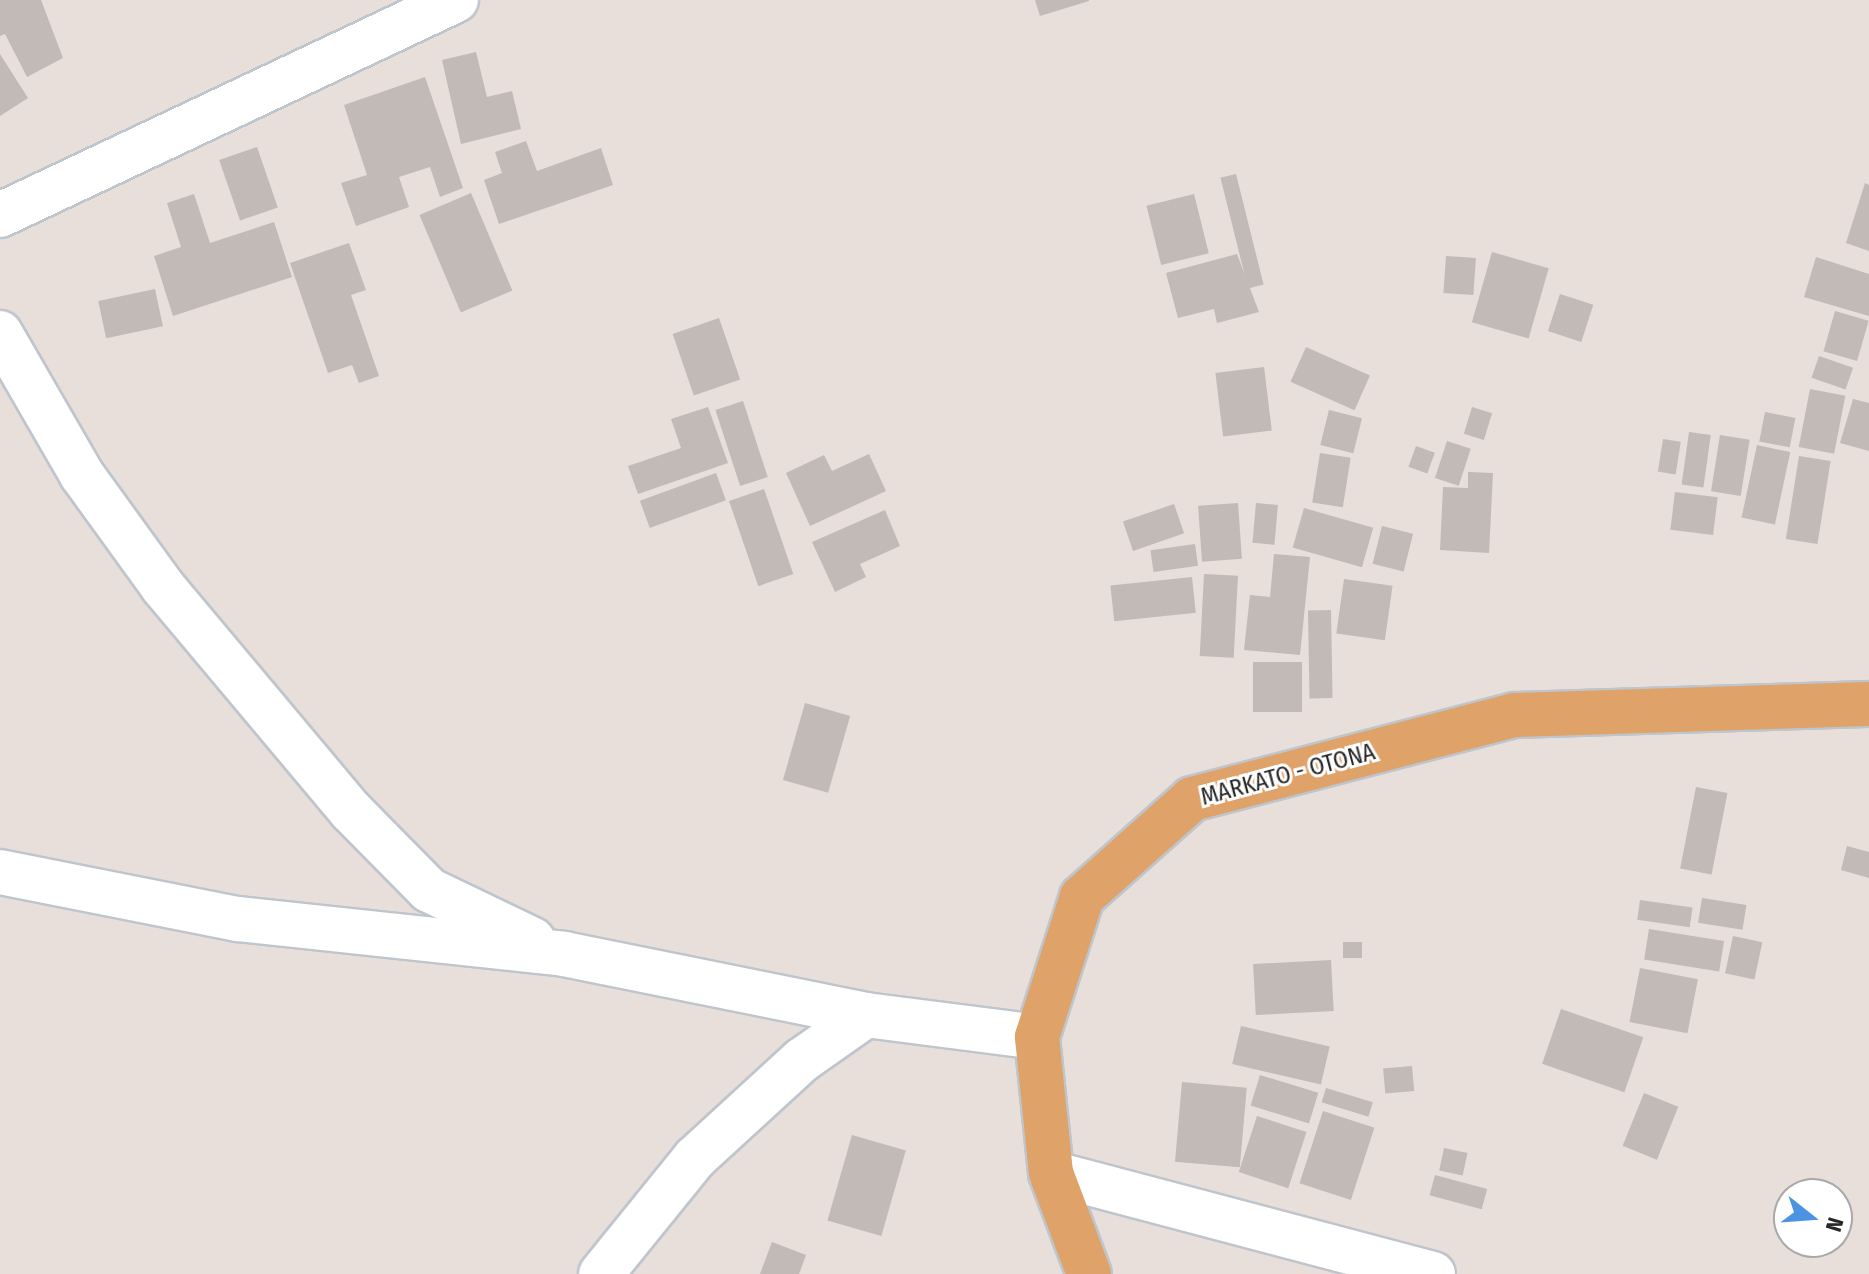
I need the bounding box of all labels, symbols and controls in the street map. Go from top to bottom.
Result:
street label: MARKATO - OTONA [1198,738,1378,812]
north arrow [1773,1178,1853,1258]
text: N [1820,1214,1849,1235]

